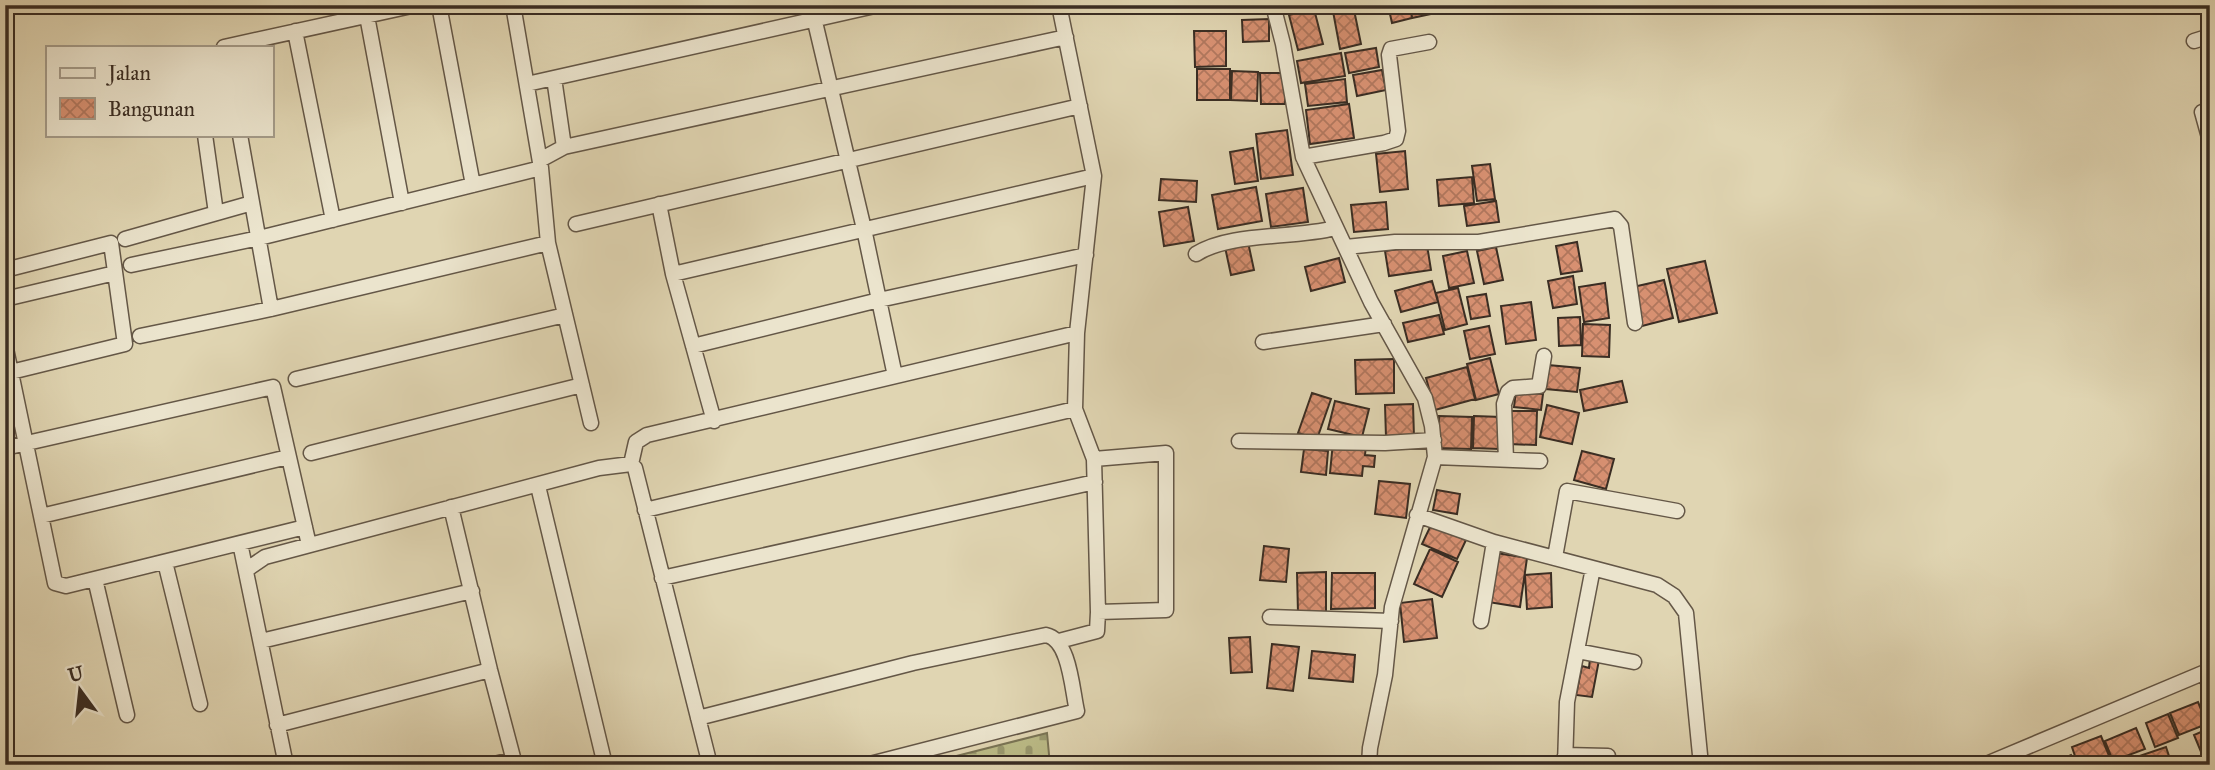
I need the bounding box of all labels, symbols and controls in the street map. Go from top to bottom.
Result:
legend [46,46,273,136]
text: Jalan [106,60,151,86]
text: Bangunan [108,96,195,122]
north arrow [46,654,116,724]
text: U [66,661,87,687]

